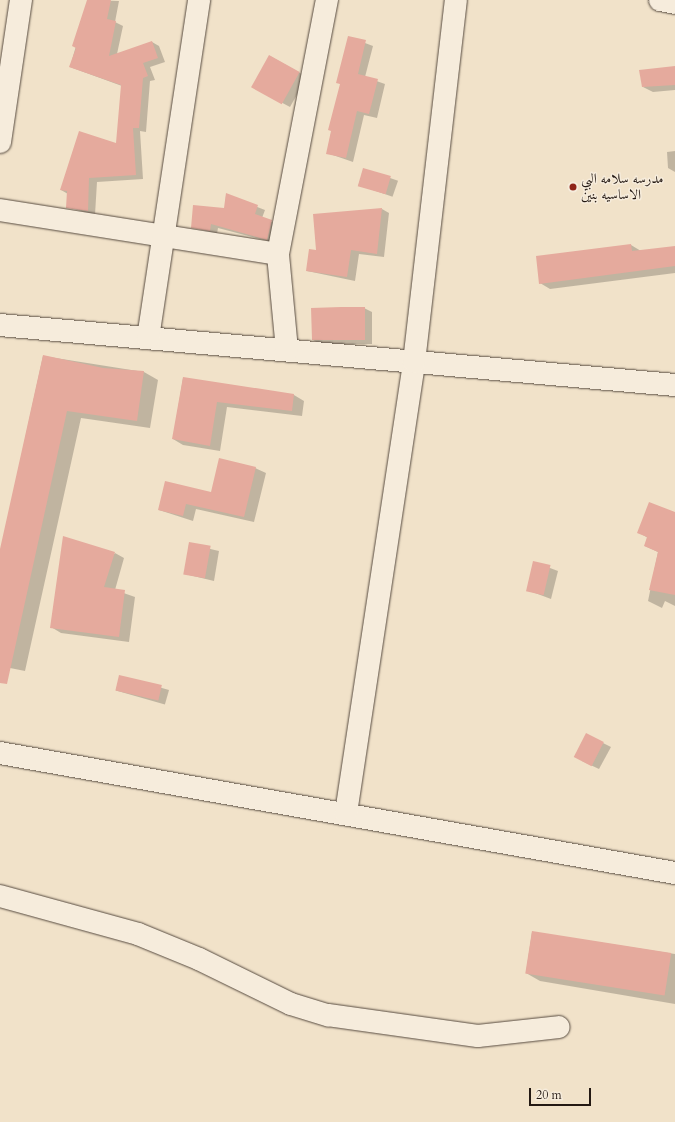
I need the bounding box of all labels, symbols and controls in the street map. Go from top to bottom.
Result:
place label: مدرسه سلامه البي الاساسيه بنين [581,171,663,204]
marker: مدرسه سلامه البي الاساسيه بنين [568,182,578,192]
scale bar [531,1080,593,1106]
text: 20 m [536,1087,562,1103]

